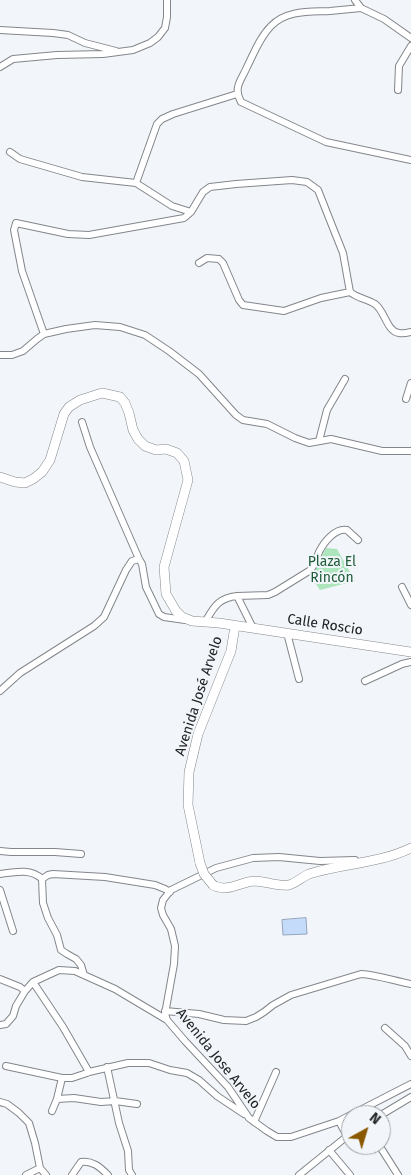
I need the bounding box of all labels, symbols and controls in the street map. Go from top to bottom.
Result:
park label: Plaza El Rincón [308,554,356,586]
street label: Calle Roscio [286,611,364,639]
street label: Avenida José Arvelo [172,634,226,758]
street label: Avenida Jose Arvelo [172,1005,264,1113]
north arrow [341,1105,391,1155]
text: N [366,1109,384,1128]

